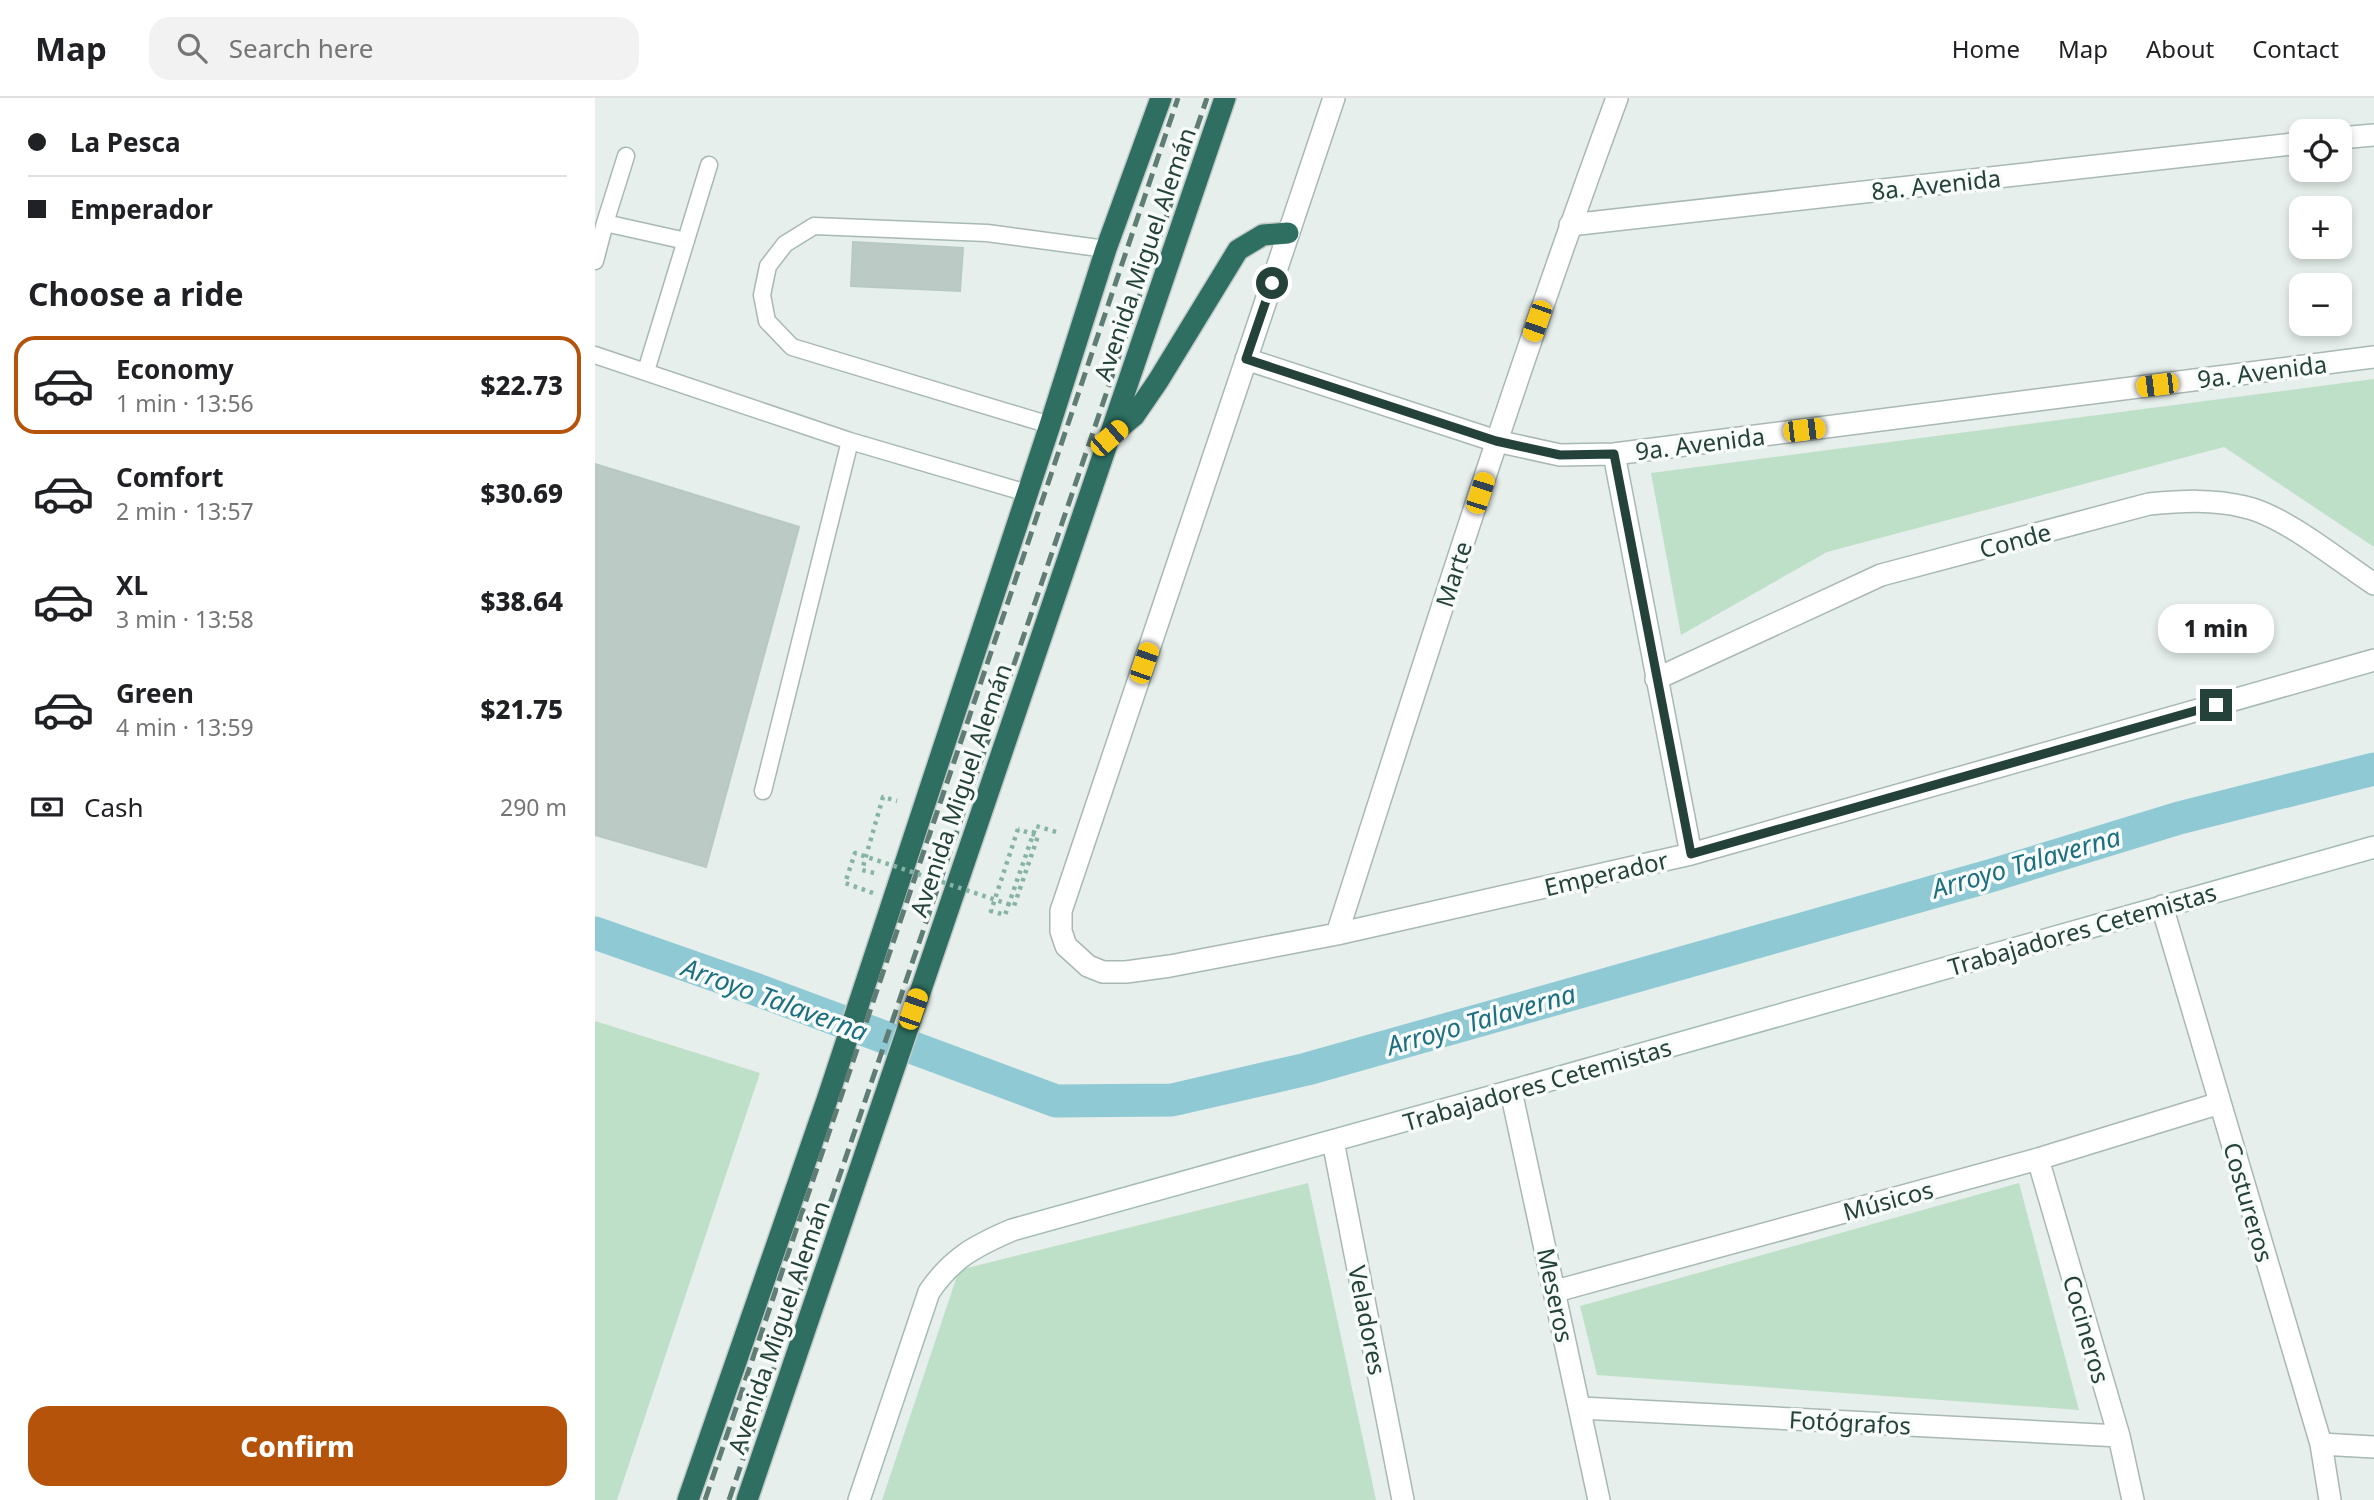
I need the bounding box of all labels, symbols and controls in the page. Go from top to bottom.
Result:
search box [149,17,639,80]
text: Map [35,26,107,71]
icon: search [173,29,211,67]
text: Search here [229,30,373,66]
text: Home [1952,32,2020,65]
text: Map [2058,32,2108,65]
text: About [2146,32,2214,65]
text: Contact [2252,32,2339,65]
map controls [2289,119,2352,336]
button: locate [2289,119,2352,182]
street label: Avenida Miguel Alemán [1085,123,1203,385]
text: La Pesca [70,124,181,160]
street label: 8a. Avenida [1870,161,2002,207]
text: Emperador [70,191,213,227]
button: + [2289,196,2352,259]
route start [1256,267,1288,299]
text: Choose a ride [28,272,244,315]
button: − [2289,273,2352,336]
car [1521,298,1554,344]
street label: 9a. Avenida [2195,347,2329,395]
text: Economy [116,351,234,387]
icon: car [32,354,95,417]
text: $22.73 [481,367,563,403]
car [2135,372,2180,398]
text: 1 min · 13:56 [116,387,254,419]
car [1087,416,1132,460]
car [1782,417,1827,443]
street label: 9a. Avenida [1633,419,1767,467]
text: Comfort [116,459,224,495]
icon: car [32,462,95,525]
car [1464,470,1497,516]
text: $30.69 [481,475,563,511]
text: 2 min · 13:57 [116,495,254,527]
street label: Conde [1976,515,2054,565]
street label: Marte [1427,537,1479,611]
text: XL [116,567,148,603]
icon: car [32,570,95,633]
text: $38.64 [481,583,563,619]
text: 3 min · 13:58 [116,603,254,635]
callout: 1 min [2158,603,2274,652]
text: 1 min [2184,612,2248,644]
car [1128,640,1161,686]
street label: Avenida Miguel Alemán [901,659,1019,921]
text: Green [116,675,194,711]
icon: car [32,678,95,741]
route end [2200,689,2232,721]
text: $21.75 [481,691,563,727]
text: 4 min · 13:59 [116,711,254,743]
icon: cash [28,788,66,826]
text: Cash [84,789,144,825]
text: 290 m [500,791,567,823]
water label: Arroyo Talaverna [1925,818,2125,907]
street label: Emperador [1541,843,1671,903]
street label: Trabajadores Cetemistas [1944,875,2220,983]
water label: Arroyo Talaverna [675,948,873,1049]
water label: Arroyo Talaverna [1380,975,1580,1064]
car [897,986,930,1032]
street label: Trabajadores Cetemistas [1399,1030,1675,1138]
street label: Costureros [2216,1138,2282,1266]
street label: Músicos [1839,1172,1937,1228]
street label: Avenida Miguel Alemán [719,1196,837,1458]
street label: Meseros [1530,1245,1582,1345]
street label: Veladores [1341,1262,1395,1378]
street label: Cocineros [2056,1271,2118,1387]
street label: Fotógrafos [1788,1402,1912,1442]
button: Confirm [28,1406,567,1486]

